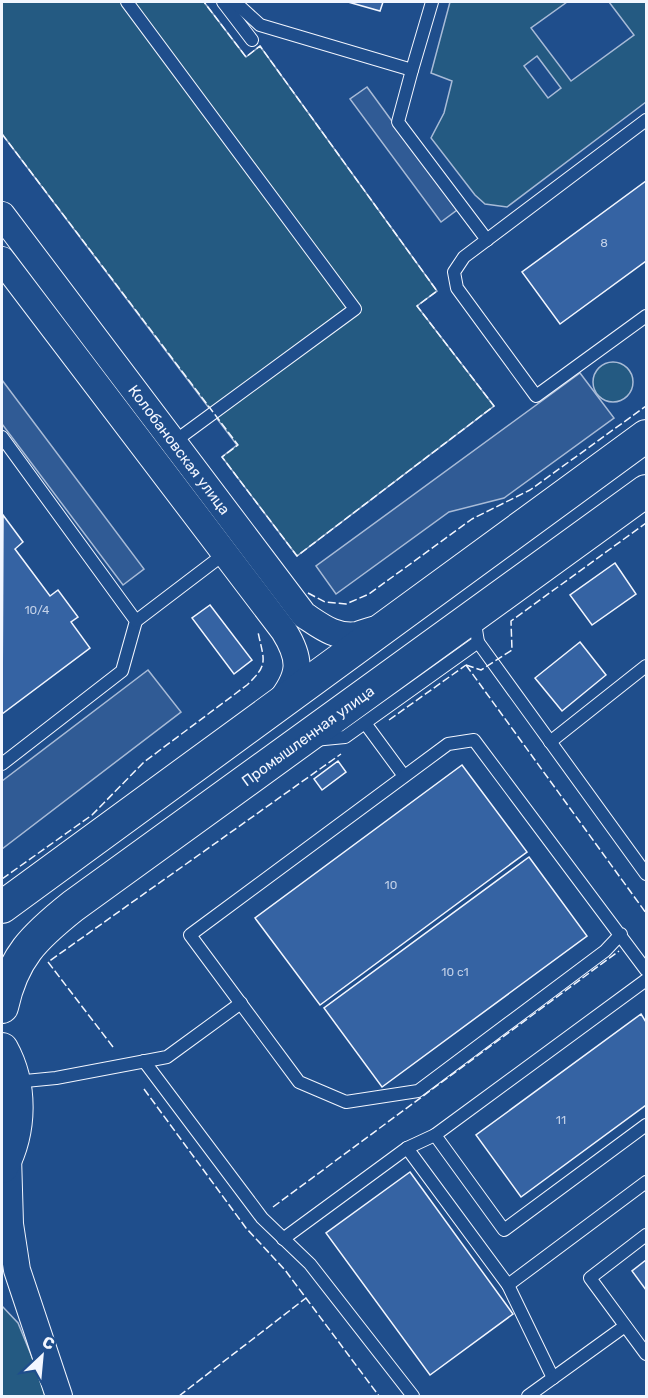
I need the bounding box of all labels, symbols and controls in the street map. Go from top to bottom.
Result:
house number: 8 [600,236,608,250]
street label: Колобановская улица [124,382,234,518]
house number: 10/4 [24,603,50,617]
street label: Промышленная улица [238,682,378,790]
house number: 10 [385,878,397,892]
house number: 10 с1 [441,965,469,979]
house number: 11 [556,1113,566,1127]
north arrow [12,1326,72,1386]
text: С [39,1332,58,1354]

